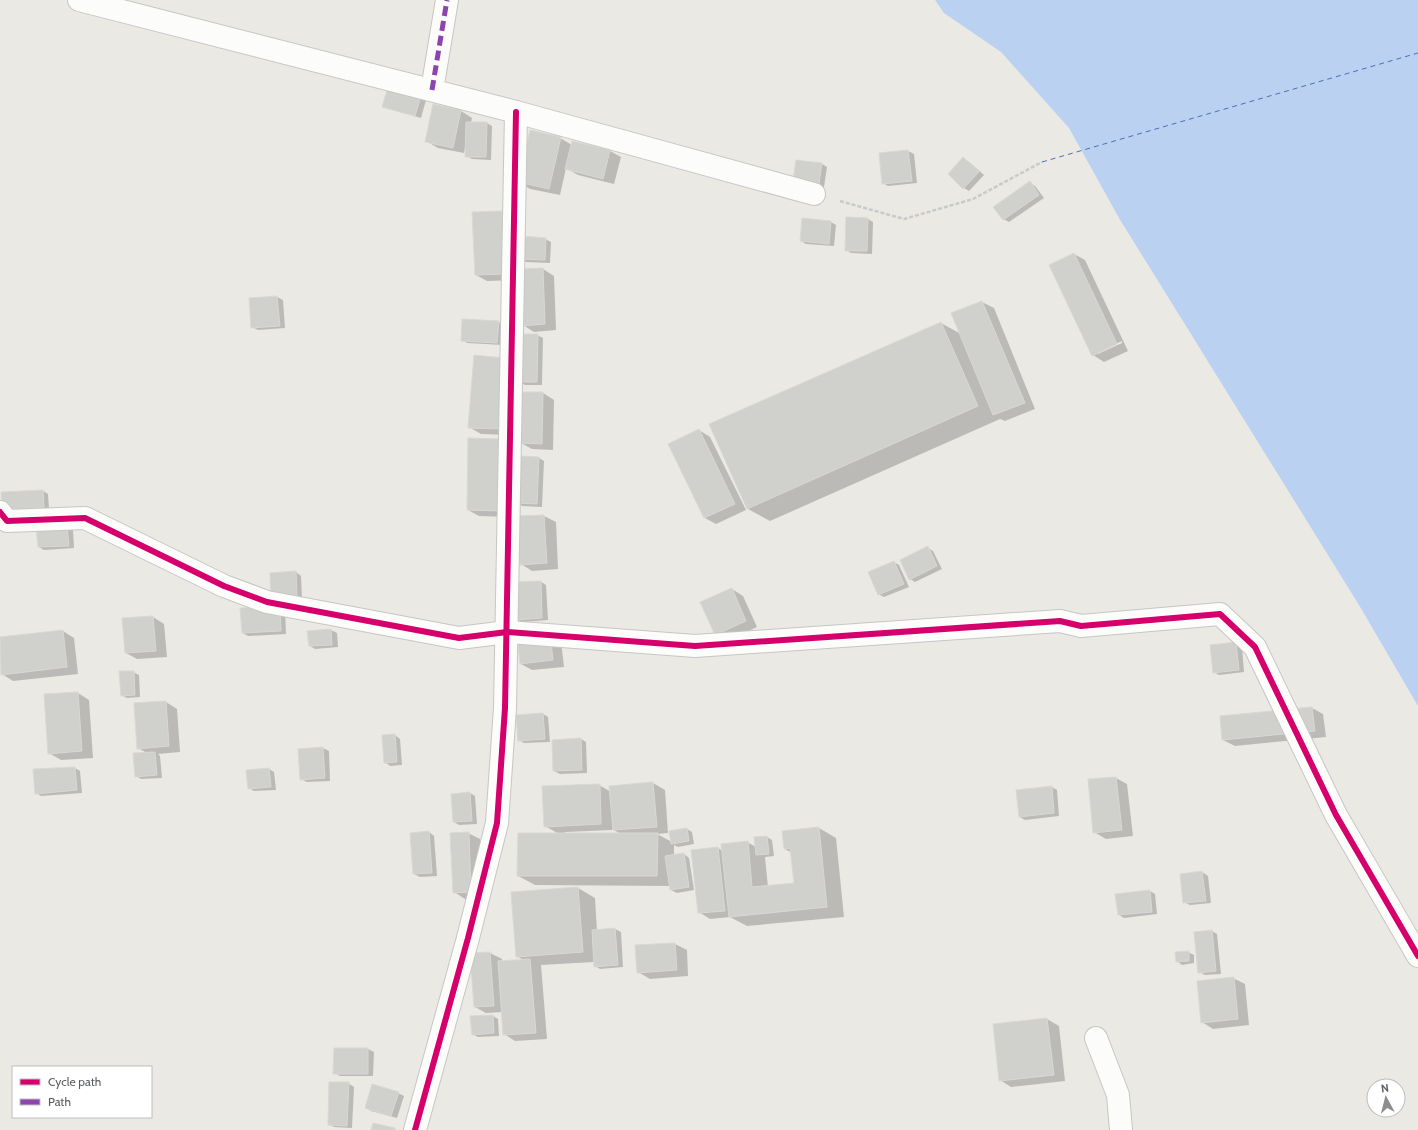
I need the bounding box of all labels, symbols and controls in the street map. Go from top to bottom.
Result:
legend [12,1066,152,1118]
text: Cycle path [48,1074,101,1089]
north arrow [1366,1078,1406,1118]
text: N [1380,1081,1389,1095]
text: Path [48,1094,71,1109]

